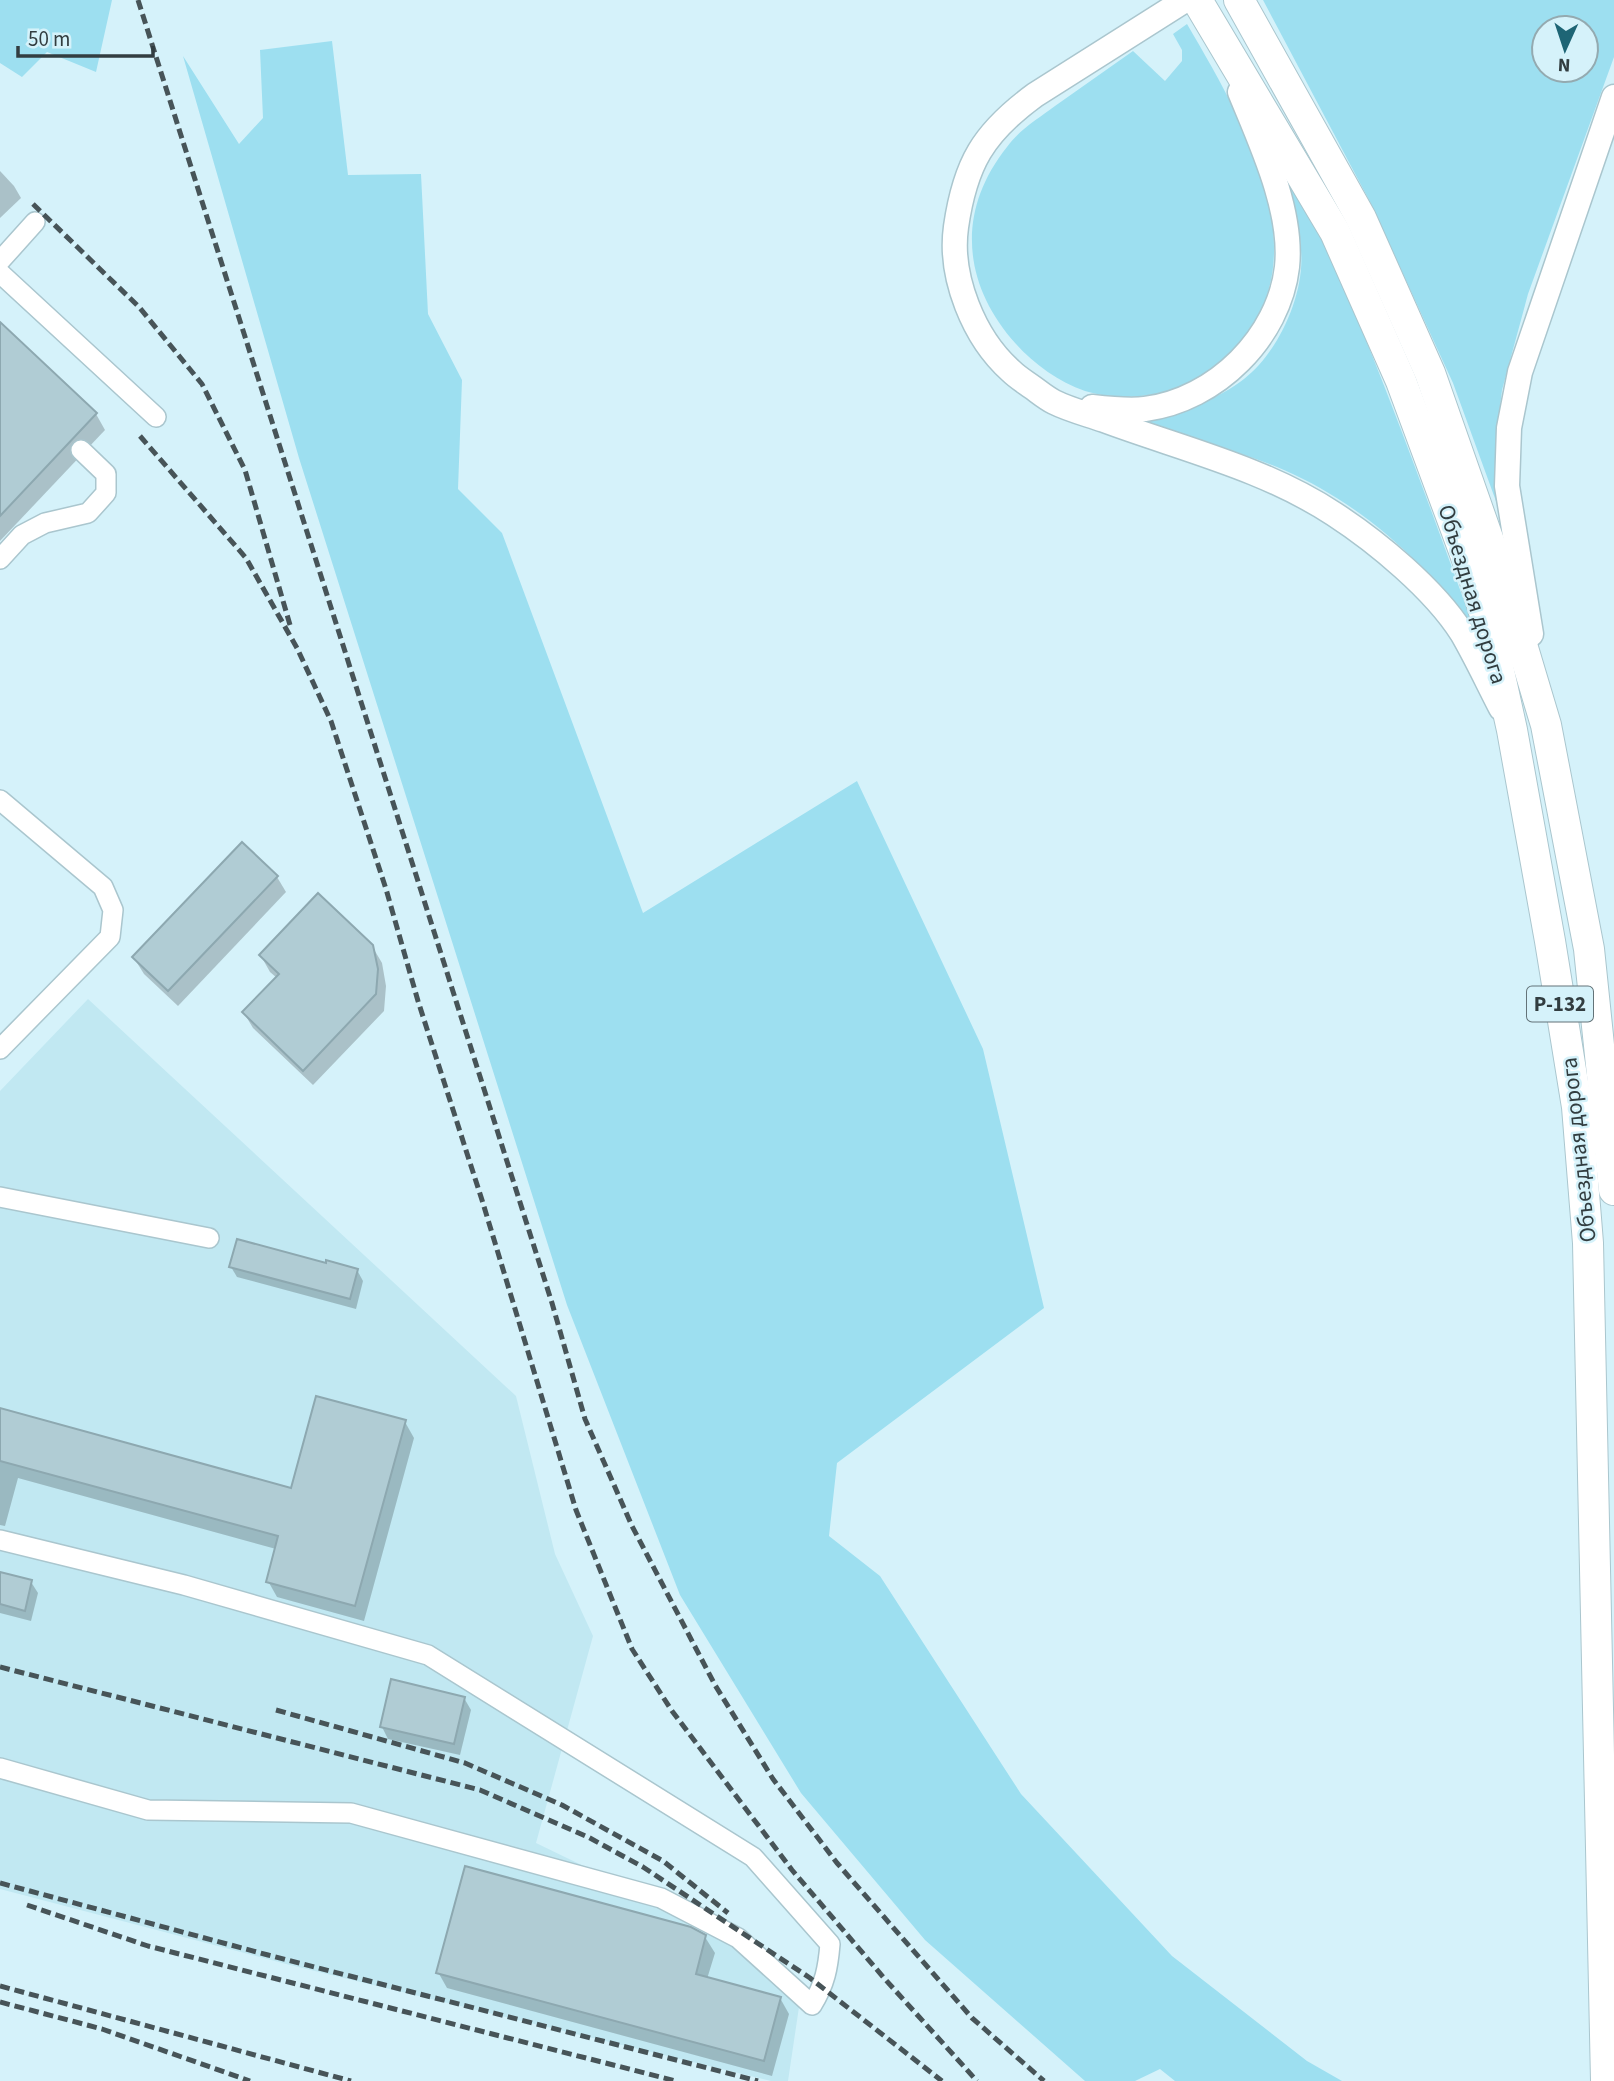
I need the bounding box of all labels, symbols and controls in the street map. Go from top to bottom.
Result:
scale bar [18,14,152,58]
north arrow [1530,14,1600,84]
text: 50 m [28,24,70,54]
text: N [1557,51,1571,78]
street label: Объездная дорога [1430,500,1515,688]
road number: Р-132 [1527,986,1593,1021]
street label: Объездная дорога [1552,1056,1605,1244]

